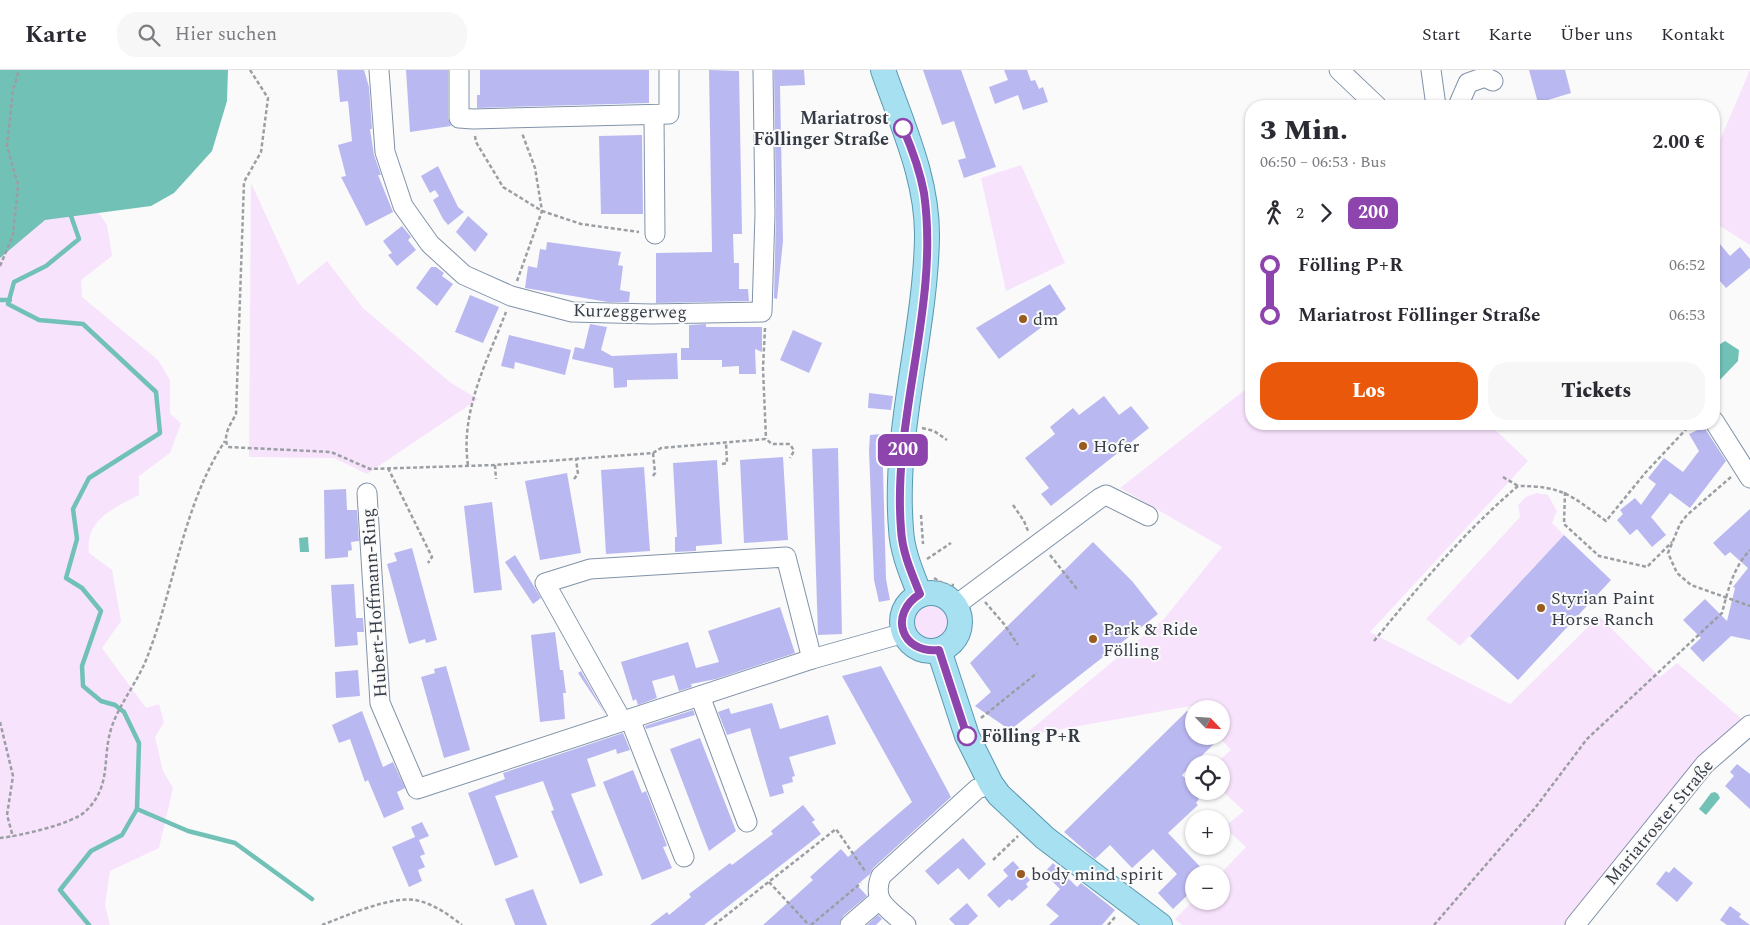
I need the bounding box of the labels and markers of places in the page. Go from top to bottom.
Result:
place label: Mariatrost Föllinger Straße [753,105,889,153]
marker: Mariatrost Föllinger Straße [893,118,913,138]
place label: dm [1033,306,1059,333]
marker: dm [1017,313,1029,325]
place label: Hofer [1093,433,1139,460]
marker: Hofer [1077,440,1089,452]
place label: Styrian Paint Horse Ranch [1551,585,1655,633]
marker: Styrian Paint Horse Ranch [1535,602,1547,614]
place label: Park & Ride Fölling [1103,616,1198,664]
marker: Park & Ride Fölling [1087,633,1099,645]
place label: Fölling P+R [981,723,1081,750]
marker: Fölling P+R [957,726,977,746]
place label: body mind spirit [1031,861,1163,888]
marker: body mind spirit [1015,868,1027,880]

